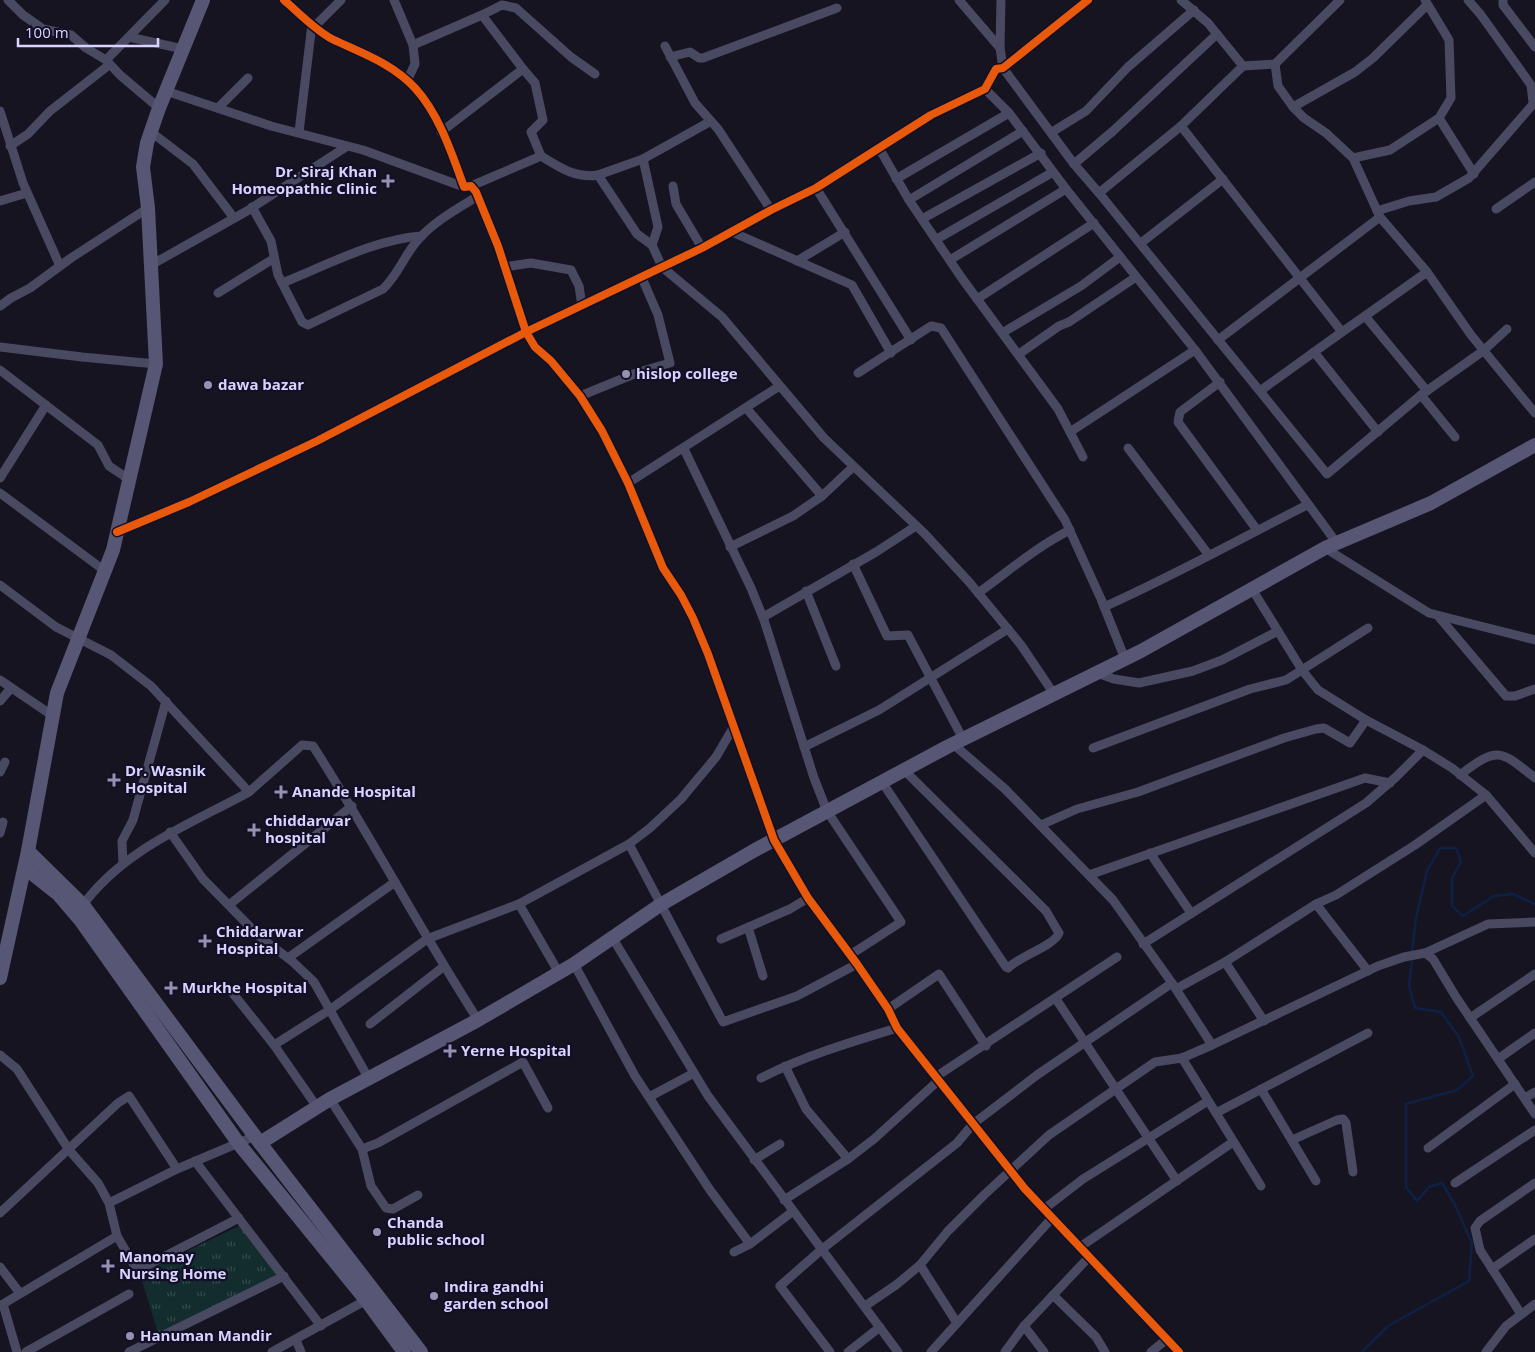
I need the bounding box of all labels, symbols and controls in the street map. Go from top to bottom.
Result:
scale bar [18,15,158,47]
text: 100 m [25,22,69,42]
place label: Dr. Siraj Khan Homeopathic Clinic [231,161,377,198]
marker: Dr. Siraj Khan Homeopathic Clinic [381,174,395,188]
place label: hislop college [636,363,738,383]
marker: hislop college [620,368,632,380]
place label: dawa bazar [218,374,304,394]
marker: dawa bazar [202,379,214,391]
place label: Dr. Wasnik Hospital [125,760,207,797]
marker: Dr. Wasnik Hospital [107,773,121,787]
place label: Anande Hospital [292,781,416,801]
marker: Anande Hospital [274,785,288,799]
place label: chiddarwar hospital [265,810,351,847]
marker: chiddarwar hospital [247,823,261,837]
place label: Chiddarwar Hospital [216,921,304,958]
marker: Chiddarwar Hospital [198,934,212,948]
place label: Murkhe Hospital [182,977,307,997]
marker: Murkhe Hospital [164,981,178,995]
place label: Yerne Hospital [461,1040,571,1060]
marker: Yerne Hospital [443,1044,457,1058]
place label: Chanda public school [387,1212,485,1249]
marker: Chanda public school [371,1226,383,1238]
place label: Manomay Nursing Home [119,1246,227,1283]
marker: Manomay Nursing Home [101,1259,115,1273]
place label: Indira gandhi garden school [444,1276,549,1313]
marker: Indira gandhi garden school [428,1290,440,1302]
place label: Hanuman Mandir [140,1325,272,1345]
marker: Hanuman Mandir [124,1330,136,1342]

